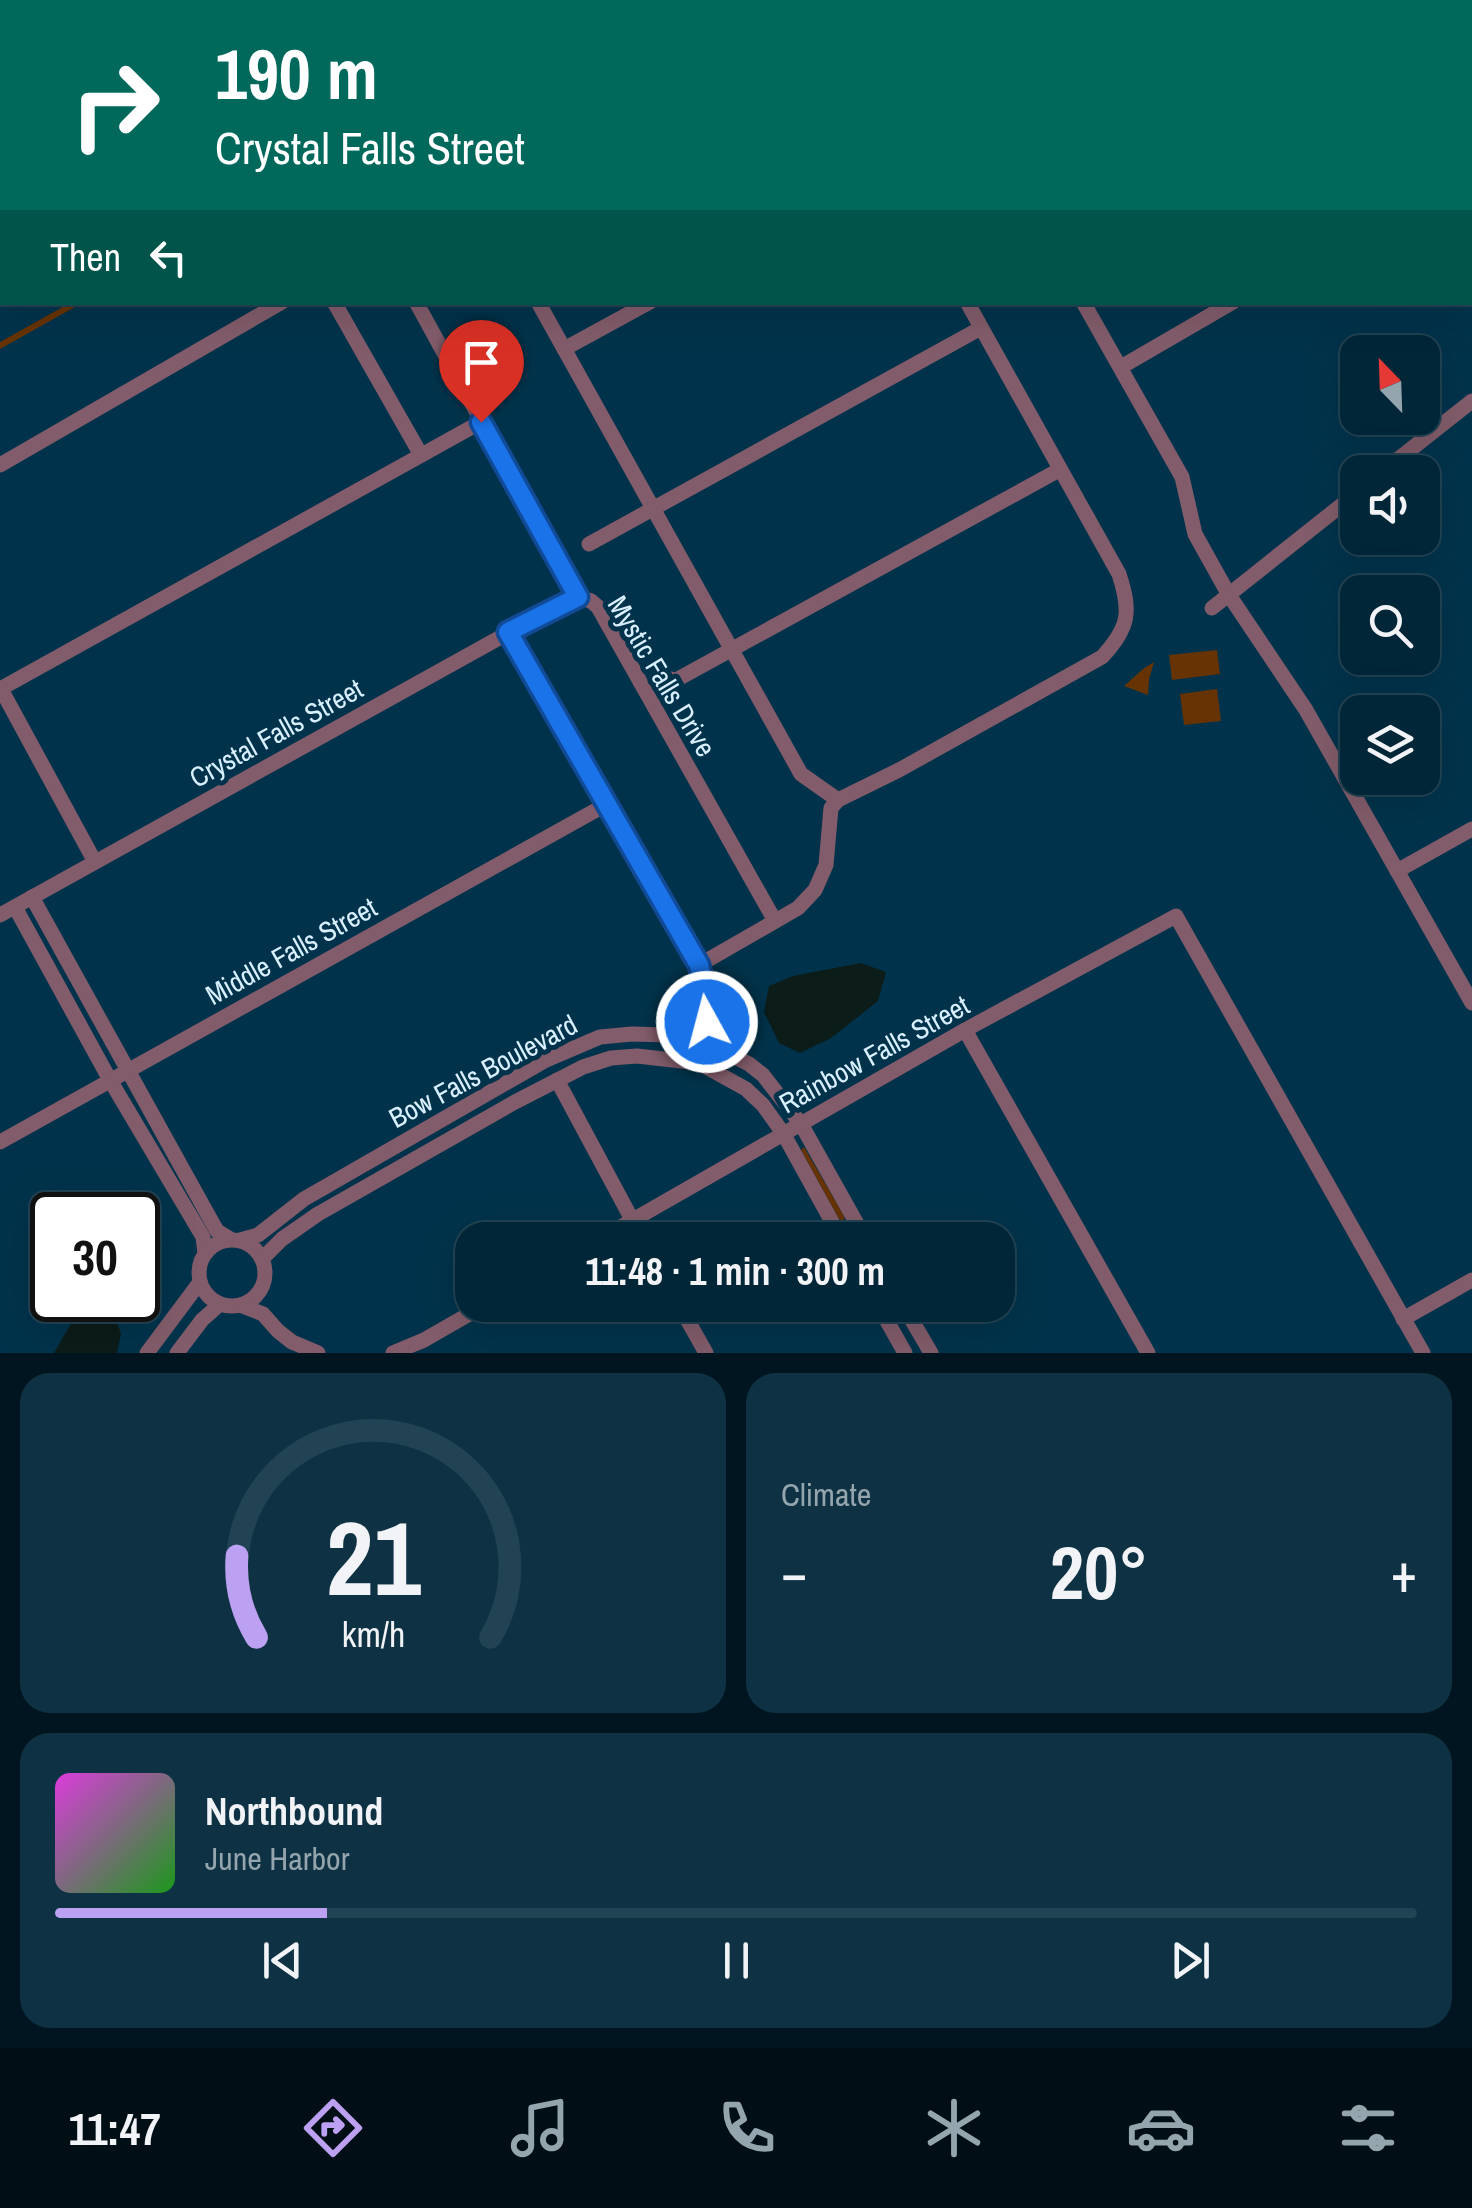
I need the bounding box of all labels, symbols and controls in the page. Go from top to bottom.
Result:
text: 190 m [215,27,378,121]
icon: right [50,40,180,170]
text: Crystal Falls Street [215,117,525,178]
icon: left [141,230,196,285]
text: Then [50,232,121,283]
pin [439,320,524,423]
icon: arrive [454,335,509,390]
north arrow [1340,335,1440,435]
map controls [1340,335,1440,795]
button: sound [1340,455,1440,555]
button: search [1340,575,1440,675]
street label: Mystic Falls Drive [599,589,725,763]
street label: Crystal Falls Street [182,670,370,796]
button: layers [1340,695,1440,795]
street label: Middle Falls Street [199,888,383,1014]
position arrow [655,970,759,1074]
street label: Rainbow Falls Street [772,986,976,1122]
street label: Bow Falls Boulevard [382,1005,584,1137]
speed limit sign: 30 [30,1192,160,1322]
text: 11:48 · 1 min · 300 m [585,1246,885,1297]
text: Climate [781,1473,871,1516]
text: 21 [326,1487,421,1627]
text: 20° [1050,1521,1148,1622]
text: − [781,1535,807,1609]
text: + [1391,1535,1417,1609]
text: km/h [341,1610,405,1658]
text: Northbound [205,1786,383,1837]
text: June Harbor [205,1837,349,1880]
icon: previous [255,1933,310,1988]
icon: pause [709,1933,764,1988]
icon: next [1163,1933,1218,1988]
icon: directions [298,2093,368,2163]
icon: music [505,2093,575,2163]
icon: phone [712,2093,782,2163]
icon: climate [919,2093,989,2163]
icon: car [1126,2093,1196,2163]
icon: filters [1333,2093,1403,2163]
text: 11:47 [69,2098,161,2159]

